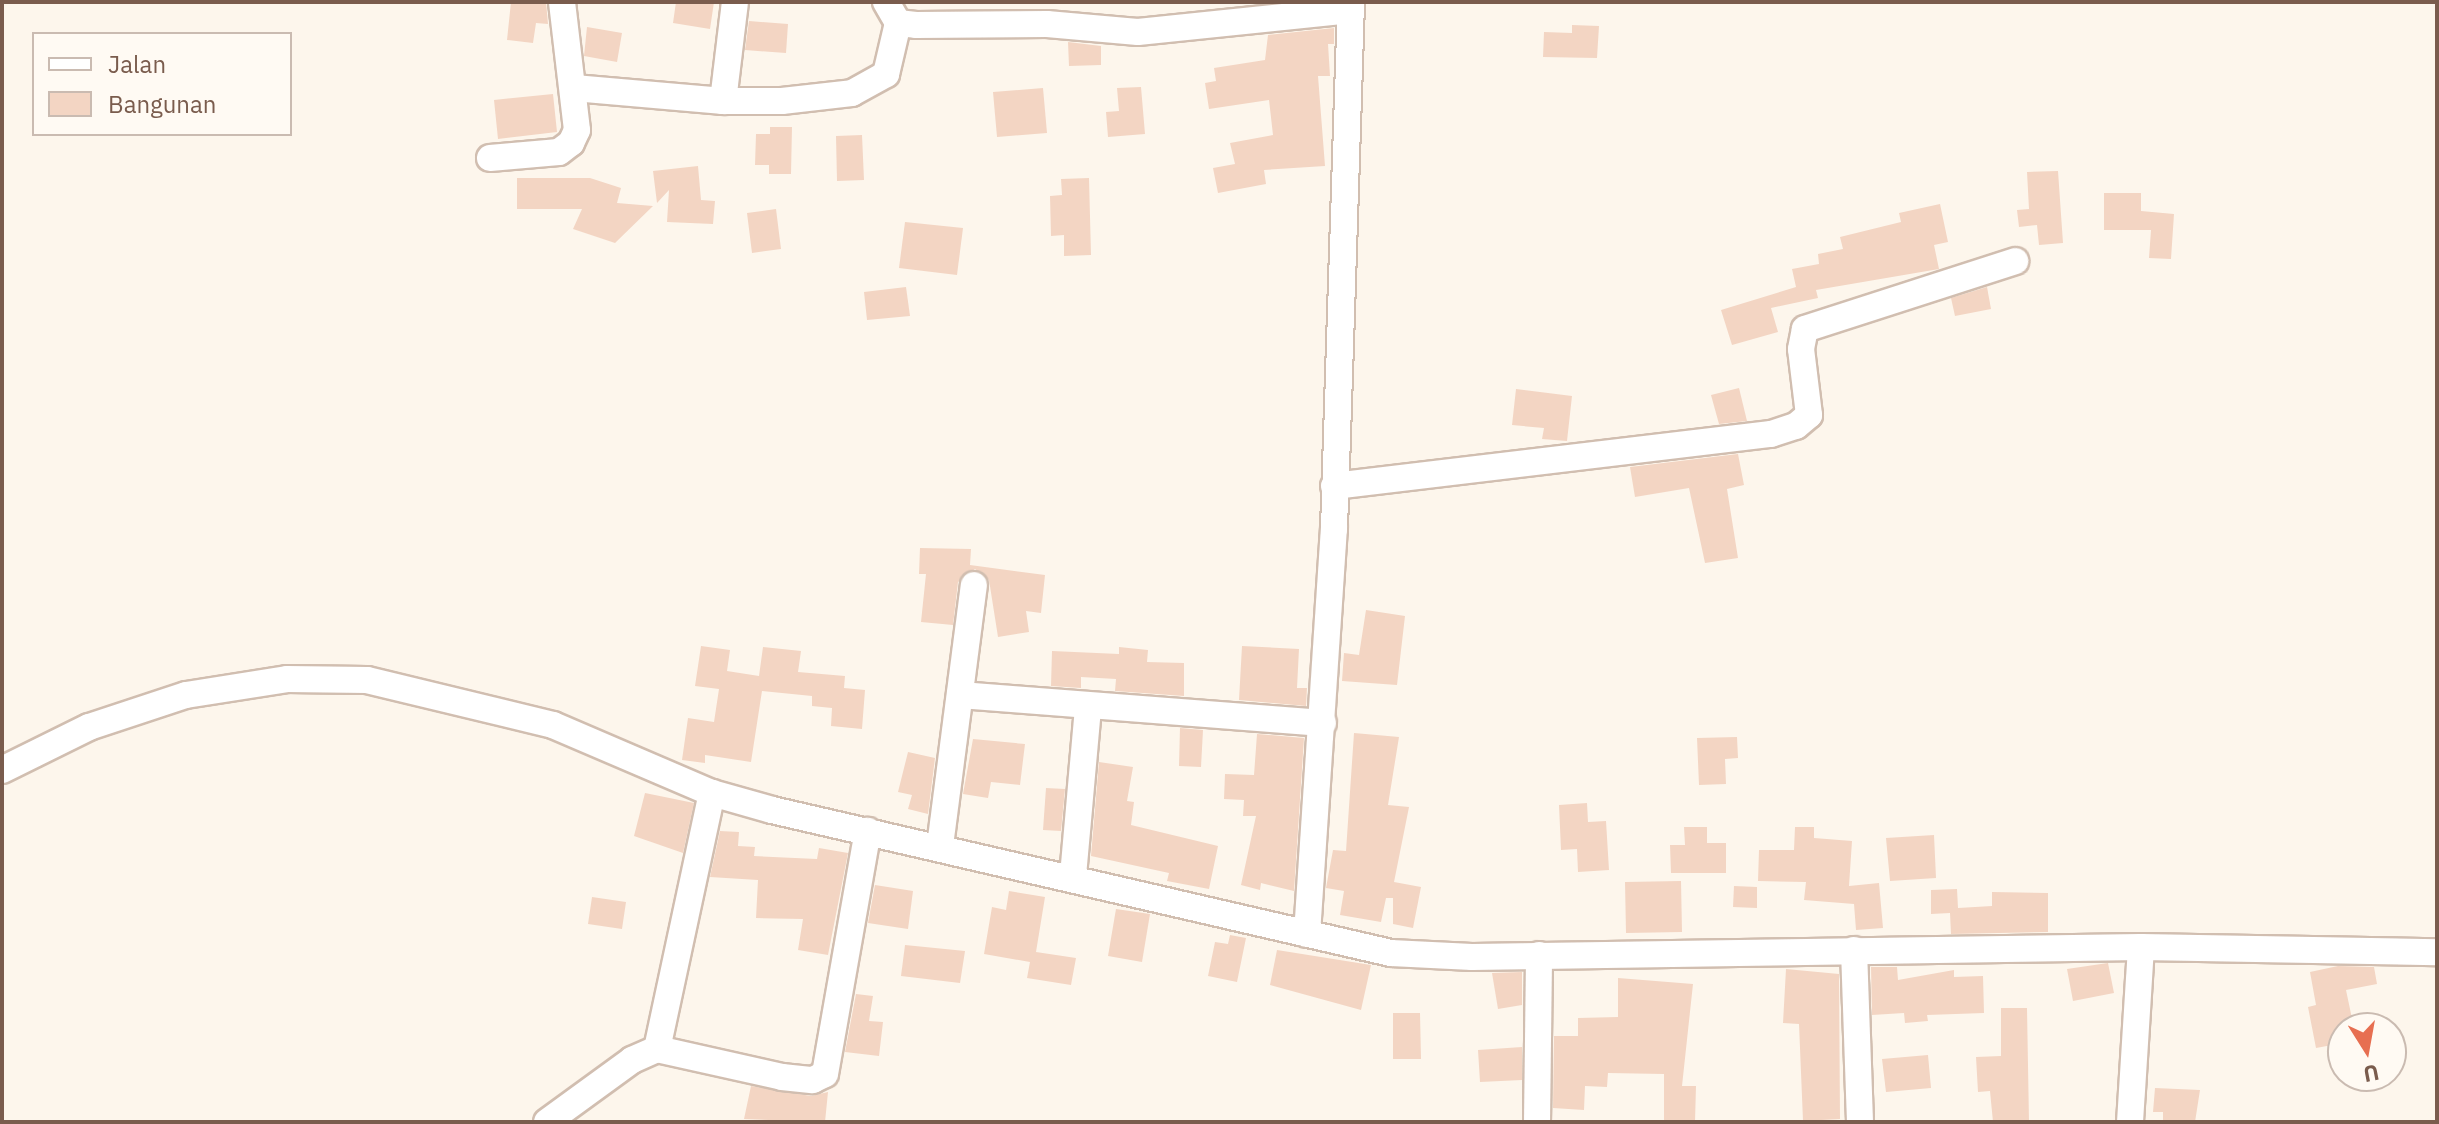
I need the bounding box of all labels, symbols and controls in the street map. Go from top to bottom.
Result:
legend [32,32,292,136]
text: Jalan [108,48,166,80]
text: Bangunan [108,88,216,120]
north arrow [2327,1012,2407,1092]
text: U [2361,1058,2382,1090]

